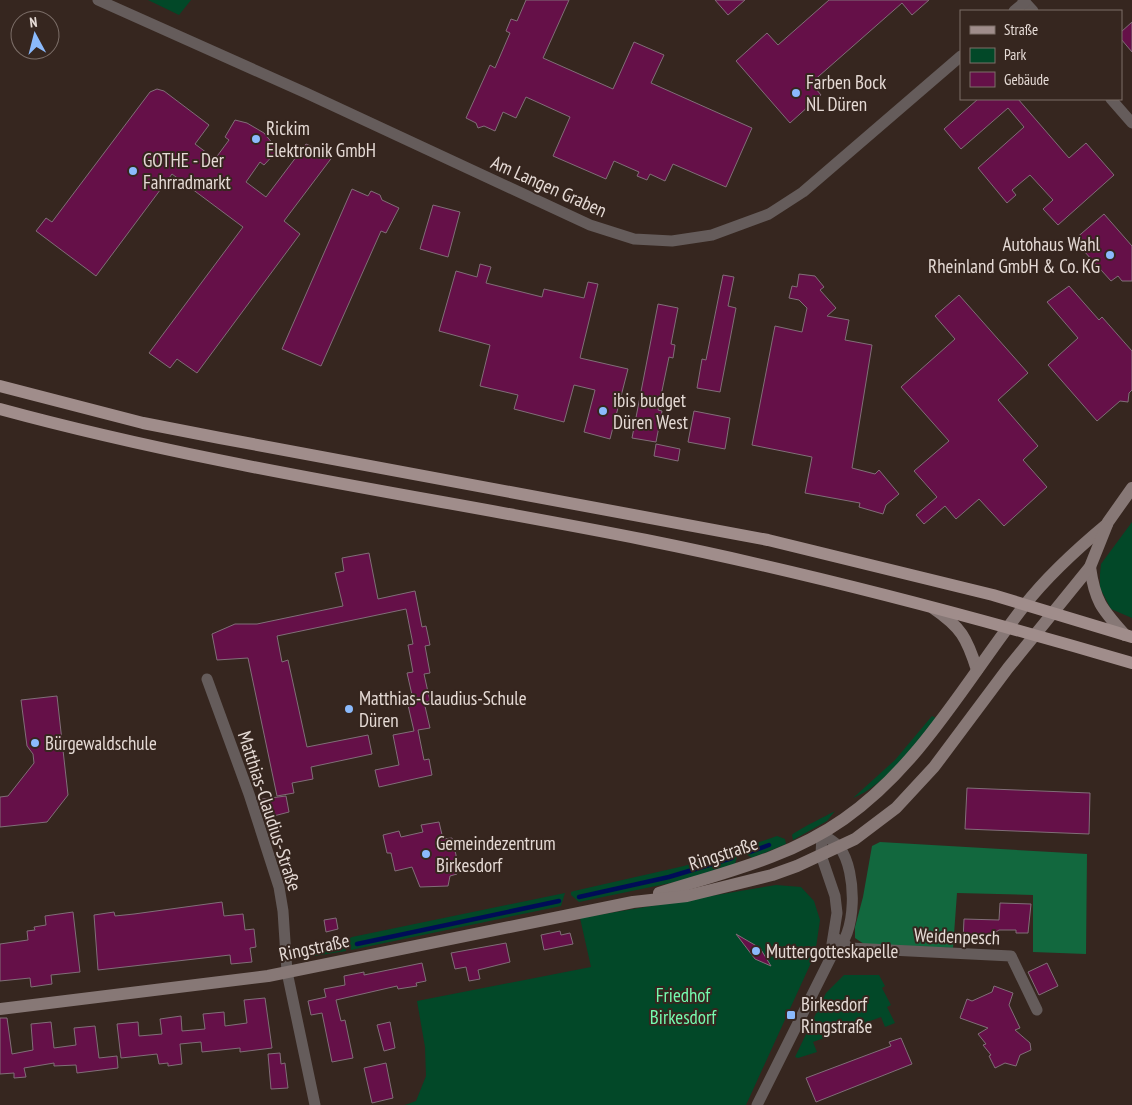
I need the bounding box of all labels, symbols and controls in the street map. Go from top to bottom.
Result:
north arrow [10,10,60,60]
legend [960,10,1122,100]
text: N [29,13,38,31]
text: Straße [1004,20,1038,39]
text: Park [1004,45,1026,64]
place label: Farben Bock NL Düren [806,70,887,116]
text: Gebäude [1004,70,1049,89]
marker: Farben Bock NL Düren [790,87,802,99]
place label: Rickim Elektronik GmbH [266,116,376,162]
marker: Rickim Elektronik GmbH [250,133,262,145]
place label: GOTHE - Der Fahrradmarkt [143,148,232,194]
street label: Am Langen Graben [487,150,611,222]
marker: GOTHE - Der Fahrradmarkt [127,165,139,177]
place label: Autohaus Wahl Rheinland GmbH & Co. KG [928,232,1101,278]
marker: Autohaus Wahl Rheinland GmbH & Co. KG [1104,249,1116,261]
place label: ibis budget Düren West [613,388,689,434]
marker: ibis budget Düren West [597,405,609,417]
place label: Matthias-Claudius-Schule Düren [359,686,527,732]
marker: Matthias-Claudius-Schule Düren [343,703,355,715]
street label: Matthias-Claudius-Straße [233,728,307,894]
place label: Bürgewaldschule [45,731,157,755]
marker: Bürgewaldschule [29,737,41,749]
place label: Gemeindezentrum Birkesdorf [436,831,556,877]
street label: Ringstraße [685,831,761,875]
marker: Gemeindezentrum Birkesdorf [420,848,432,860]
street label: Weidenpesch [914,923,1000,949]
street label: Ringstraße [277,928,352,966]
place label: Muttergotteskapelle [766,939,899,963]
marker: Muttergotteskapelle [750,945,762,957]
park label: Friedhof Birkesdorf [650,983,717,1029]
place label: Birkesdorf Ringstraße [801,992,873,1038]
marker: Birkesdorf Ringstraße [785,1009,797,1021]

